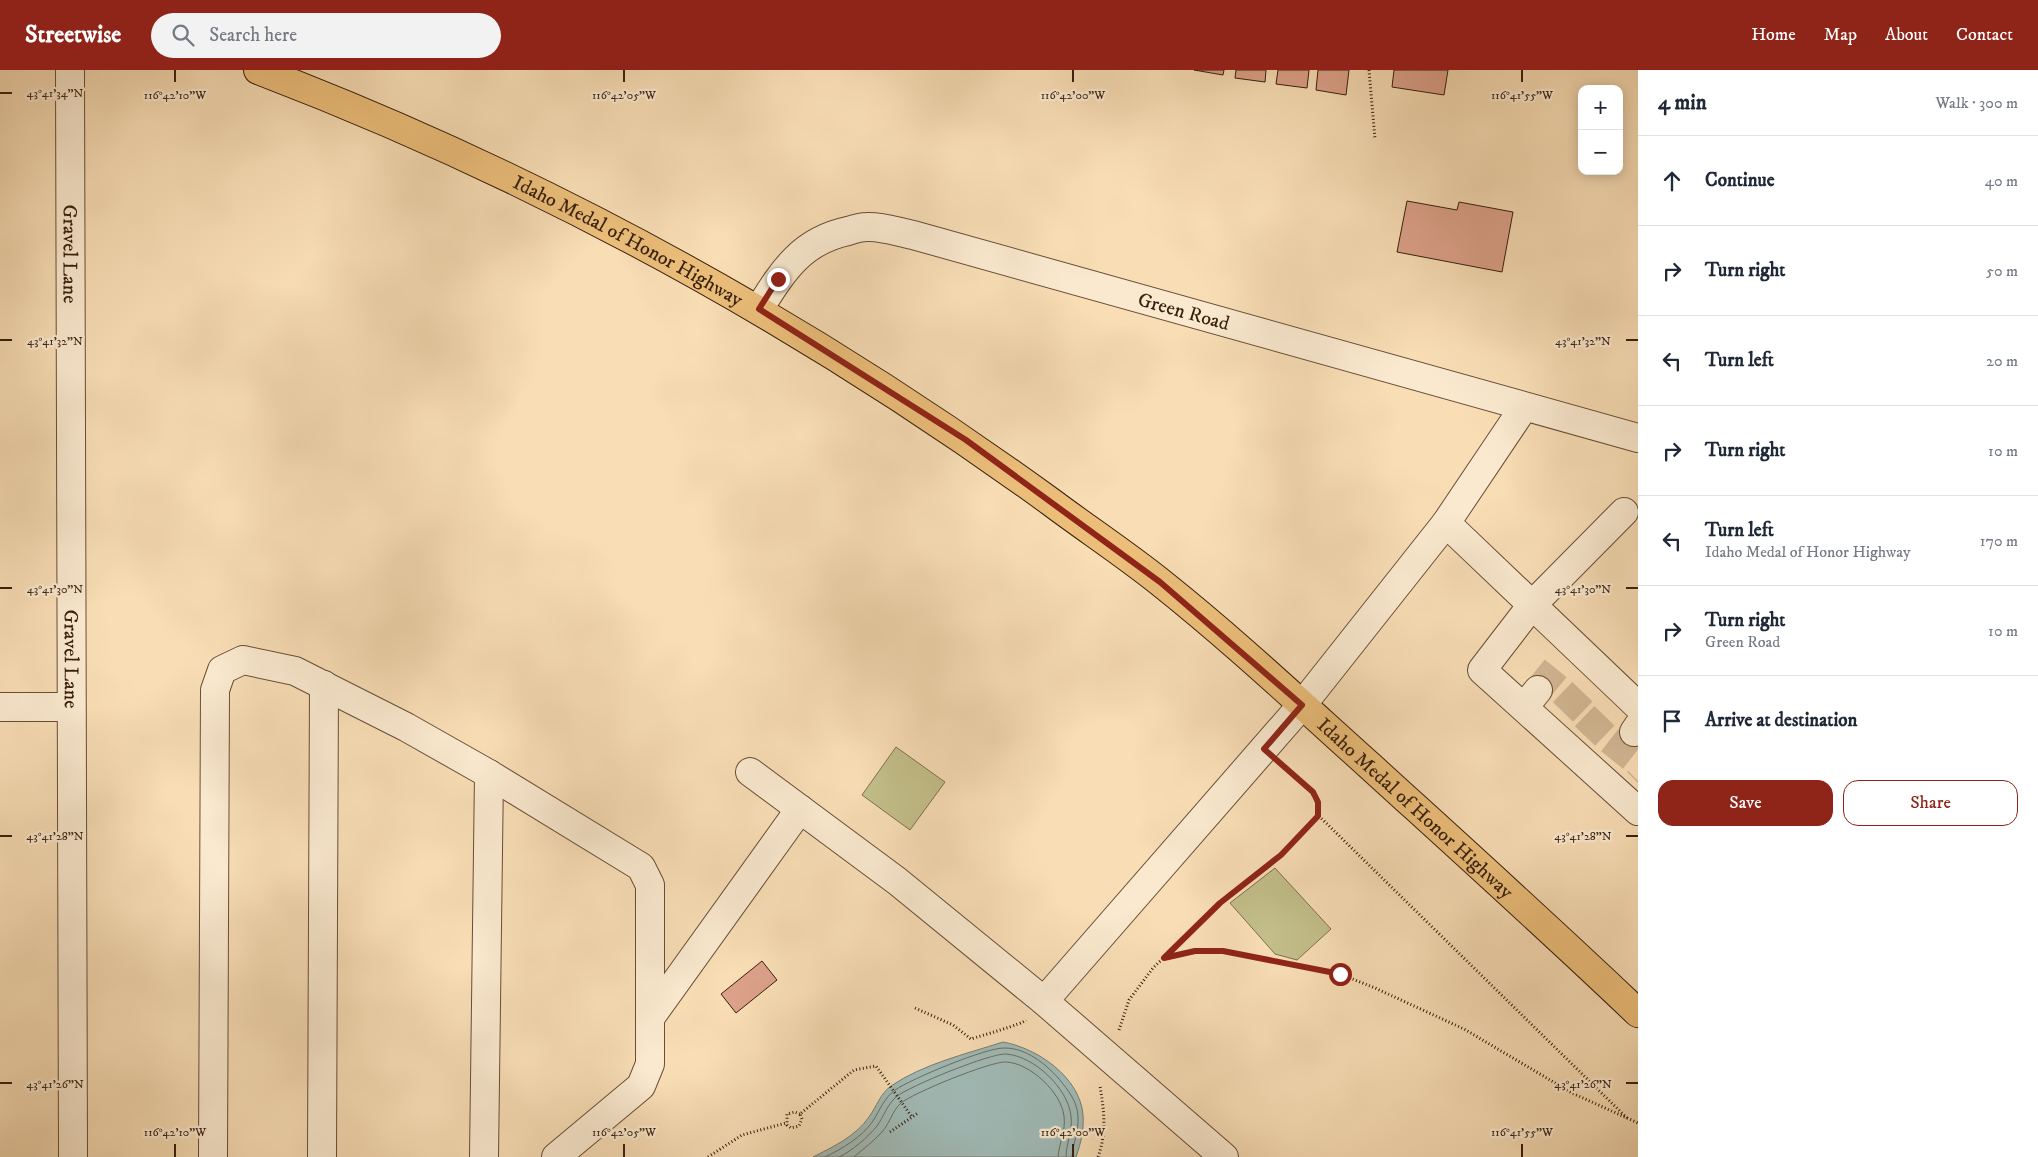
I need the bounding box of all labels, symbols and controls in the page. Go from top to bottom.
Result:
search box [151,13,501,58]
text: Streetwise [25,20,121,50]
icon: search [169,21,197,49]
text: Search here [209,24,297,47]
text: Home [1751,24,1796,46]
text: Map [1824,24,1857,46]
text: About [1885,24,1928,46]
text: Contact [1956,24,2013,46]
map controls [1578,85,1623,175]
button: + [1578,85,1623,130]
text: 43°41'34"N [27,86,84,101]
text: 116°42'10"W [144,88,207,103]
text: 116°42'05"W [592,88,657,103]
text: 116°42'00"W [1041,88,1106,103]
text: 116°41'55"W [1491,88,1554,103]
text: 4 min [1658,90,1707,116]
text: Walk · 300 m [1935,93,2018,113]
button: − [1578,130,1623,175]
icon: ahead [1658,167,1686,195]
text: Continue [1705,169,1775,192]
street label: Idaho Medal of Honor Highway [508,171,748,313]
text: 40 m [1985,171,2018,191]
street label: Gravel Lane [56,205,82,303]
icon: right [1658,257,1686,285]
text: Turn right [1705,259,1785,282]
text: 50 m [1986,261,2018,281]
route end [767,268,790,291]
street label: Green Road [1135,288,1232,337]
text: 43°41'32"N [27,334,83,349]
text: 43°41'32"N [1555,334,1611,349]
icon: left [1658,347,1686,375]
text: Turn left [1705,349,1774,372]
text: 20 m [1986,351,2018,371]
icon: right [1658,437,1686,465]
text: Turn right [1705,439,1785,462]
text: 10 m [1988,441,2018,461]
text: Turn left [1705,519,1774,542]
icon: left [1658,527,1686,555]
text: 170 m [1980,531,2018,551]
text: Idaho Medal of Honor Highway [1705,542,1911,562]
text: 43°41'30"N [27,582,83,597]
text: 43°41'30"N [1555,582,1611,597]
text: Turn right [1705,609,1785,632]
street label: Gravel Lane [57,610,83,708]
icon: right [1658,617,1686,645]
text: 10 m [1988,621,2018,641]
text: Green Road [1705,632,1780,652]
icon: arrive [1658,707,1686,735]
text: Arrive at destination [1705,709,1857,732]
street label: Idaho Medal of Honor Highway [1311,713,1519,905]
button: Save [1658,780,1833,826]
button: Share [1843,780,2018,826]
text: 43°41'28"N [26,829,84,844]
text: 43°41'28"N [1554,829,1612,844]
route start [1329,963,1352,986]
text: 43°41'26"N [26,1077,84,1092]
text: 43°41'26"N [1554,1077,1612,1092]
text: 116°42'10"W [144,1125,207,1140]
text: 116°42'05"W [592,1125,657,1140]
text: 116°42'00"W [1041,1125,1106,1140]
text: 116°41'55"W [1491,1125,1554,1140]

